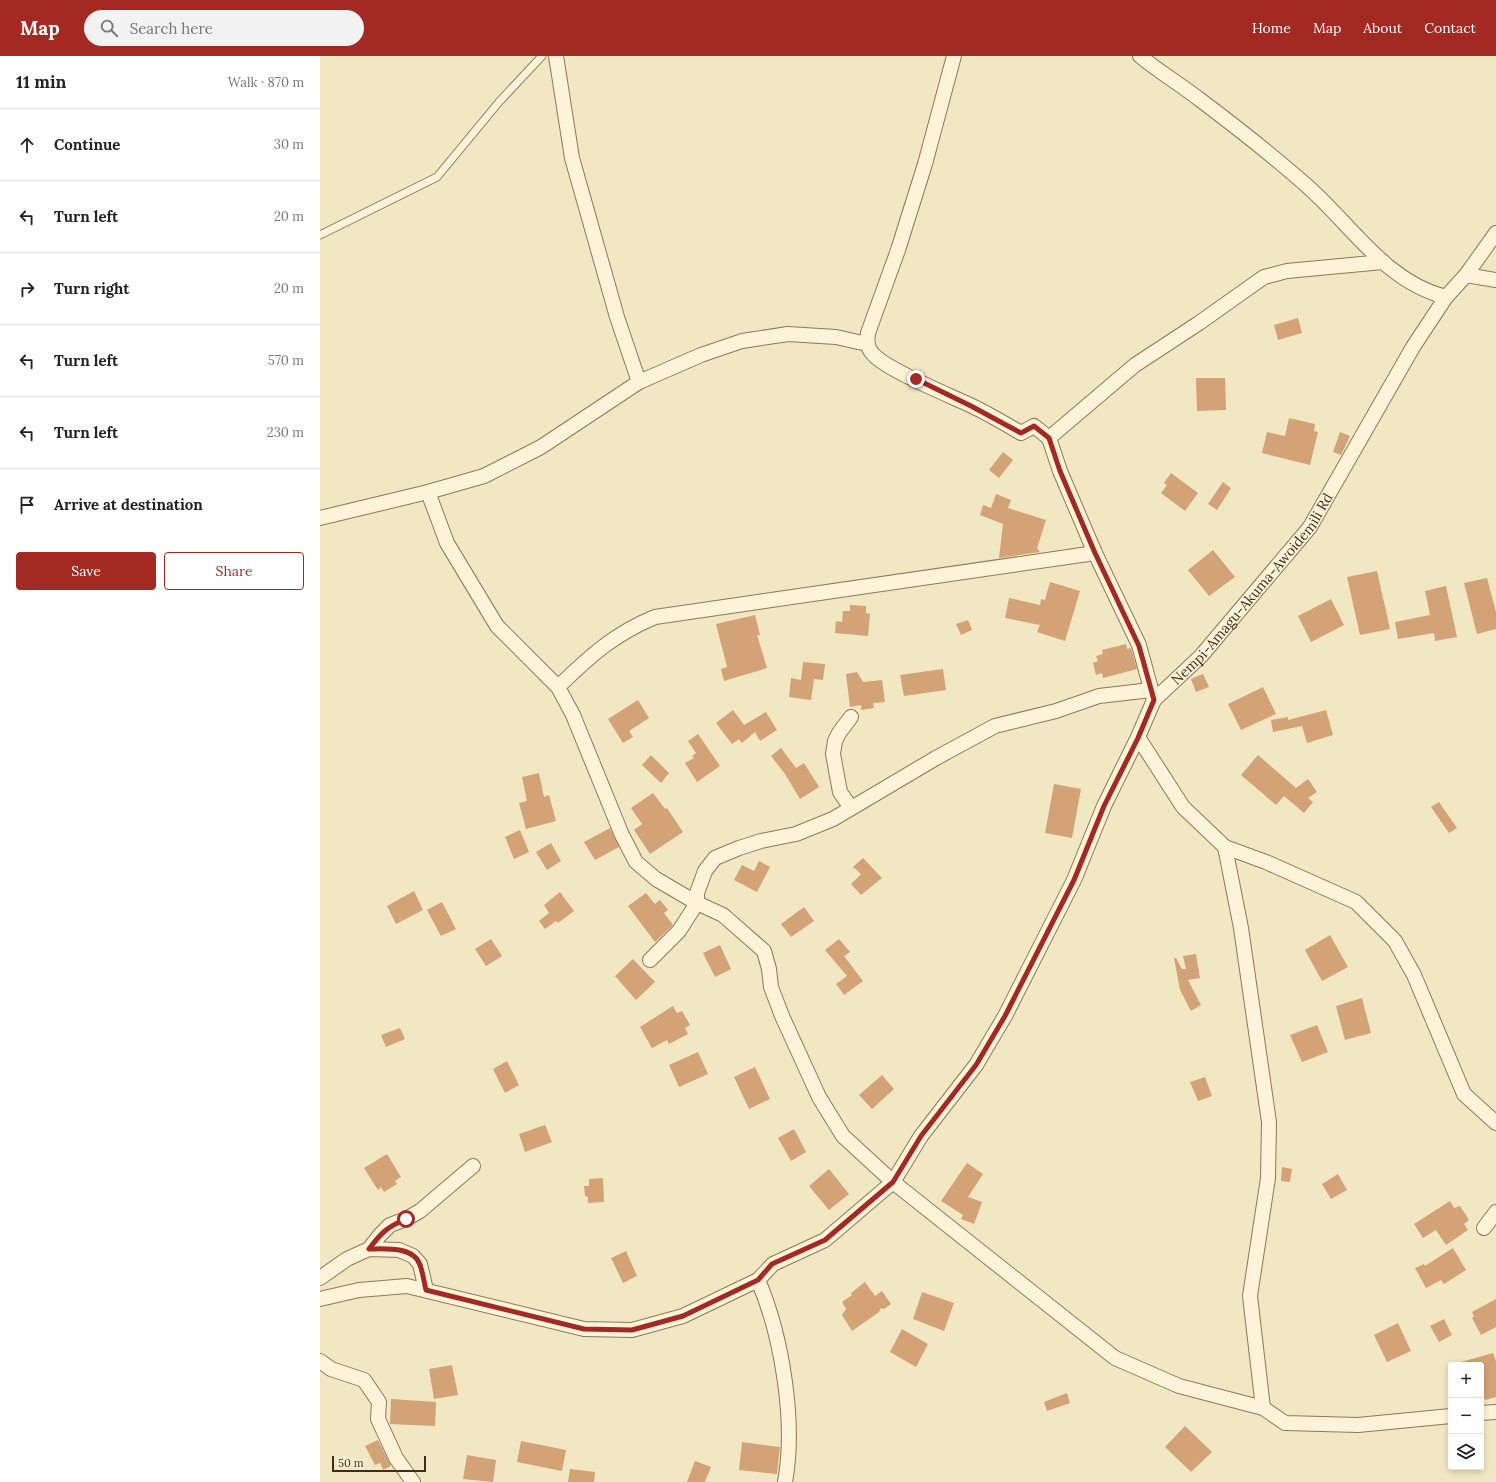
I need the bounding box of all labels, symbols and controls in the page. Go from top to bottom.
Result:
search box [84,10,364,46]
text: Map [20,16,60,40]
icon: search [98,17,120,39]
text: Search here [130,19,213,38]
text: Home [1252,19,1291,37]
text: Map [1313,19,1341,37]
text: About [1363,19,1402,37]
text: Contact [1424,19,1476,37]
text: 11 min [16,71,66,93]
text: Walk · 870 m [228,74,304,91]
icon: ahead [16,134,38,156]
text: Continue [54,135,120,154]
text: 30 m [274,136,304,153]
icon: left [16,206,38,228]
text: Turn left [54,207,118,226]
text: 20 m [274,208,304,225]
icon: right [16,278,38,300]
text: Turn right [54,279,130,298]
text: 20 m [274,280,304,297]
icon: left [16,350,38,372]
text: Turn left [54,351,118,370]
text: 570 m [268,352,304,369]
route end [907,370,925,388]
icon: left [16,422,38,444]
text: Turn left [54,423,118,442]
text: 230 m [267,424,304,441]
street label: Nempi-Amagu-Akuma-Awoidemili Rd [1167,490,1337,688]
icon: arrive [16,494,38,516]
text: Arrive at destination [54,495,203,514]
button: Save [16,552,156,590]
button: Share [164,552,304,590]
route start [397,1210,415,1228]
map controls [1448,1362,1484,1470]
button: + [1448,1362,1484,1398]
button: − [1448,1398,1484,1434]
button: layers [1448,1434,1484,1470]
scale bar [332,1454,426,1473]
text: 50 m [338,1456,364,1470]

